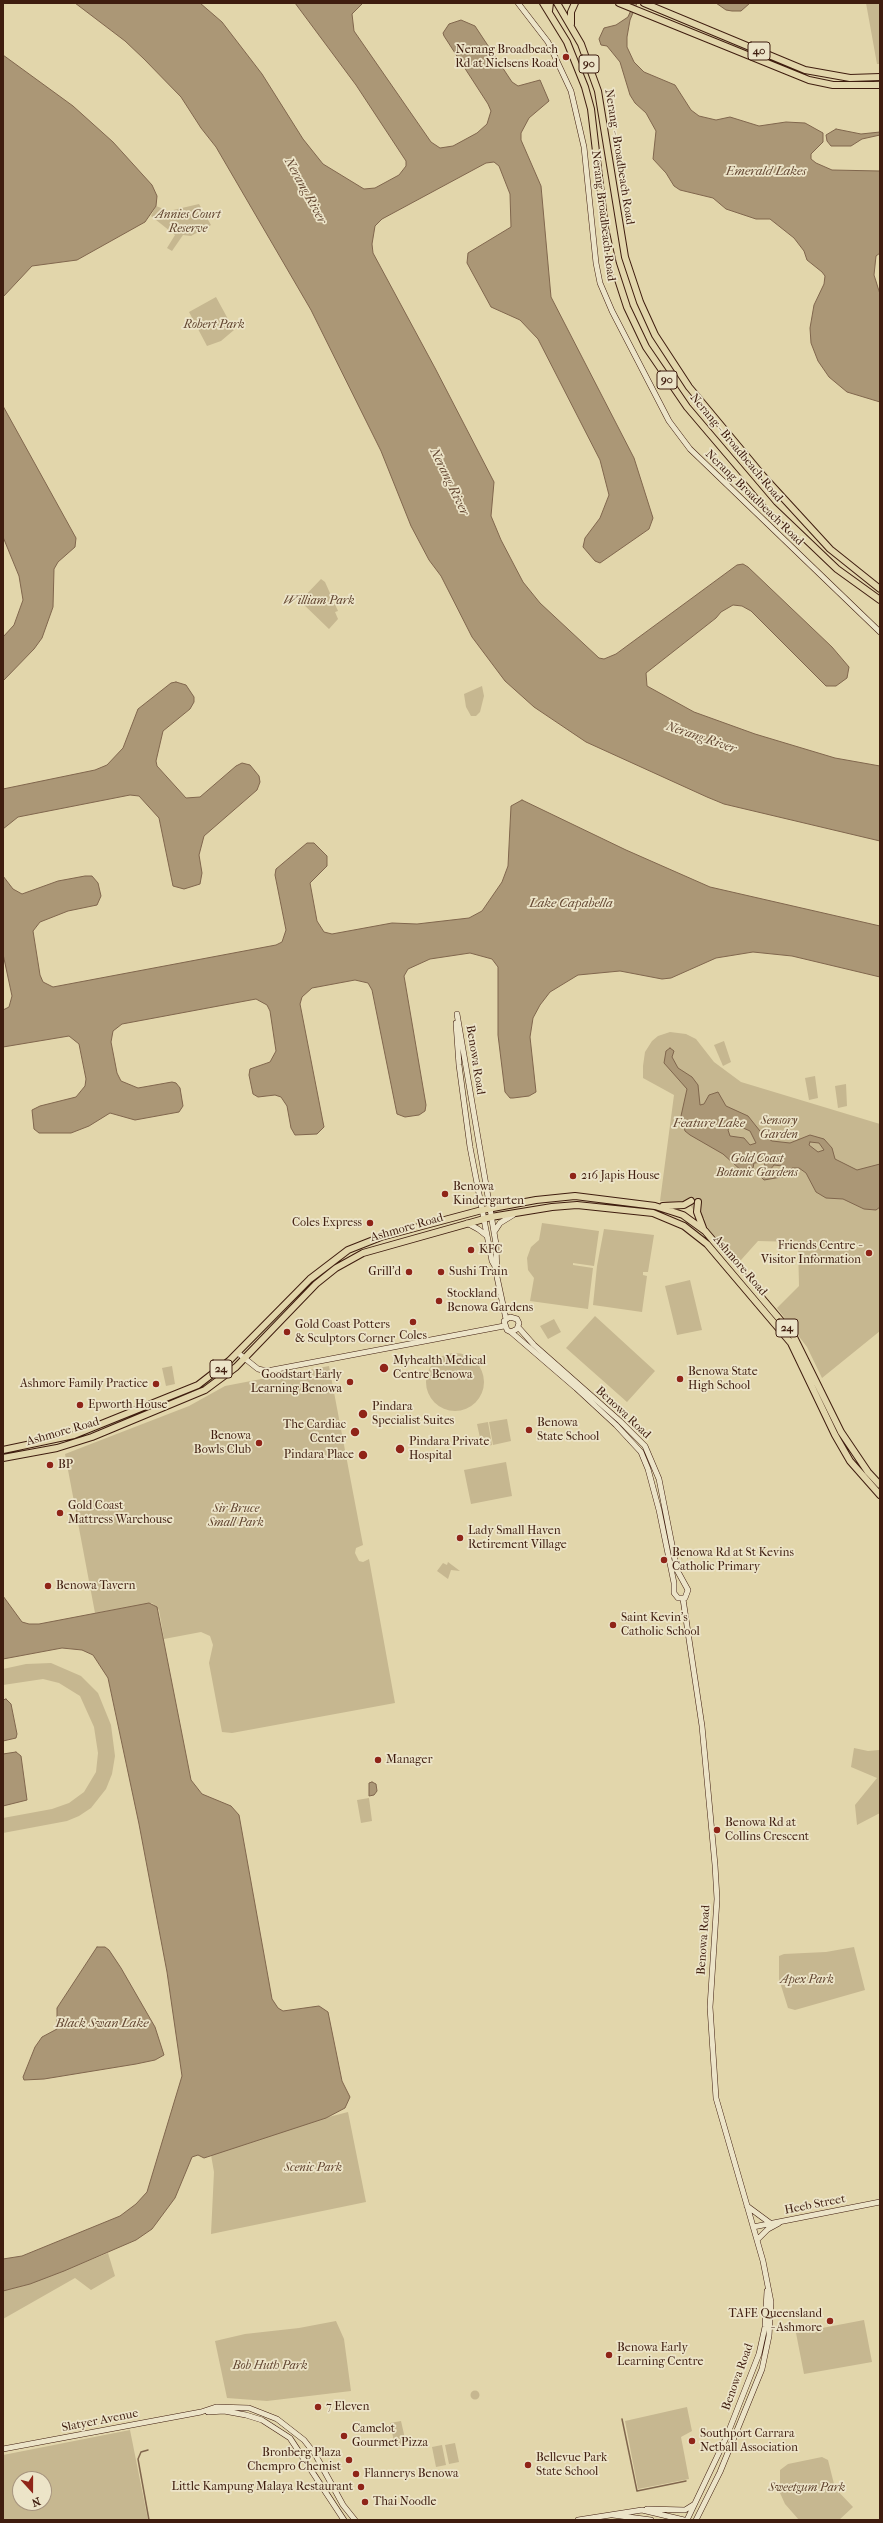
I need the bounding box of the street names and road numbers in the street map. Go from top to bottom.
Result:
road number: 40 [748,42,770,60]
road number: 90 [579,55,599,73]
street label: Nerang - Broadbeach Road [601,88,637,226]
street label: Nerang Broadbeach Road [588,150,618,282]
road number: 90 [657,371,677,389]
street label: Nerang - Broadbeach Road [686,391,786,505]
street label: Nerang Broadbeach Road [702,447,806,549]
street label: Benowa Road [462,1024,488,1096]
street label: Ashmore Road [369,1211,445,1245]
street label: Ashmore Road [710,1233,770,1299]
road number: 24 [776,1319,798,1337]
road number: 24 [210,1360,232,1378]
street label: Benowa Road [592,1384,654,1442]
street label: Ashmore Road [25,1415,101,1449]
street label: Benowa Road [694,1905,714,1975]
street label: Heeb Street [783,2192,847,2218]
street label: Benowa Road [719,2342,757,2412]
street label: Slatyer Avenue [60,2407,140,2435]

